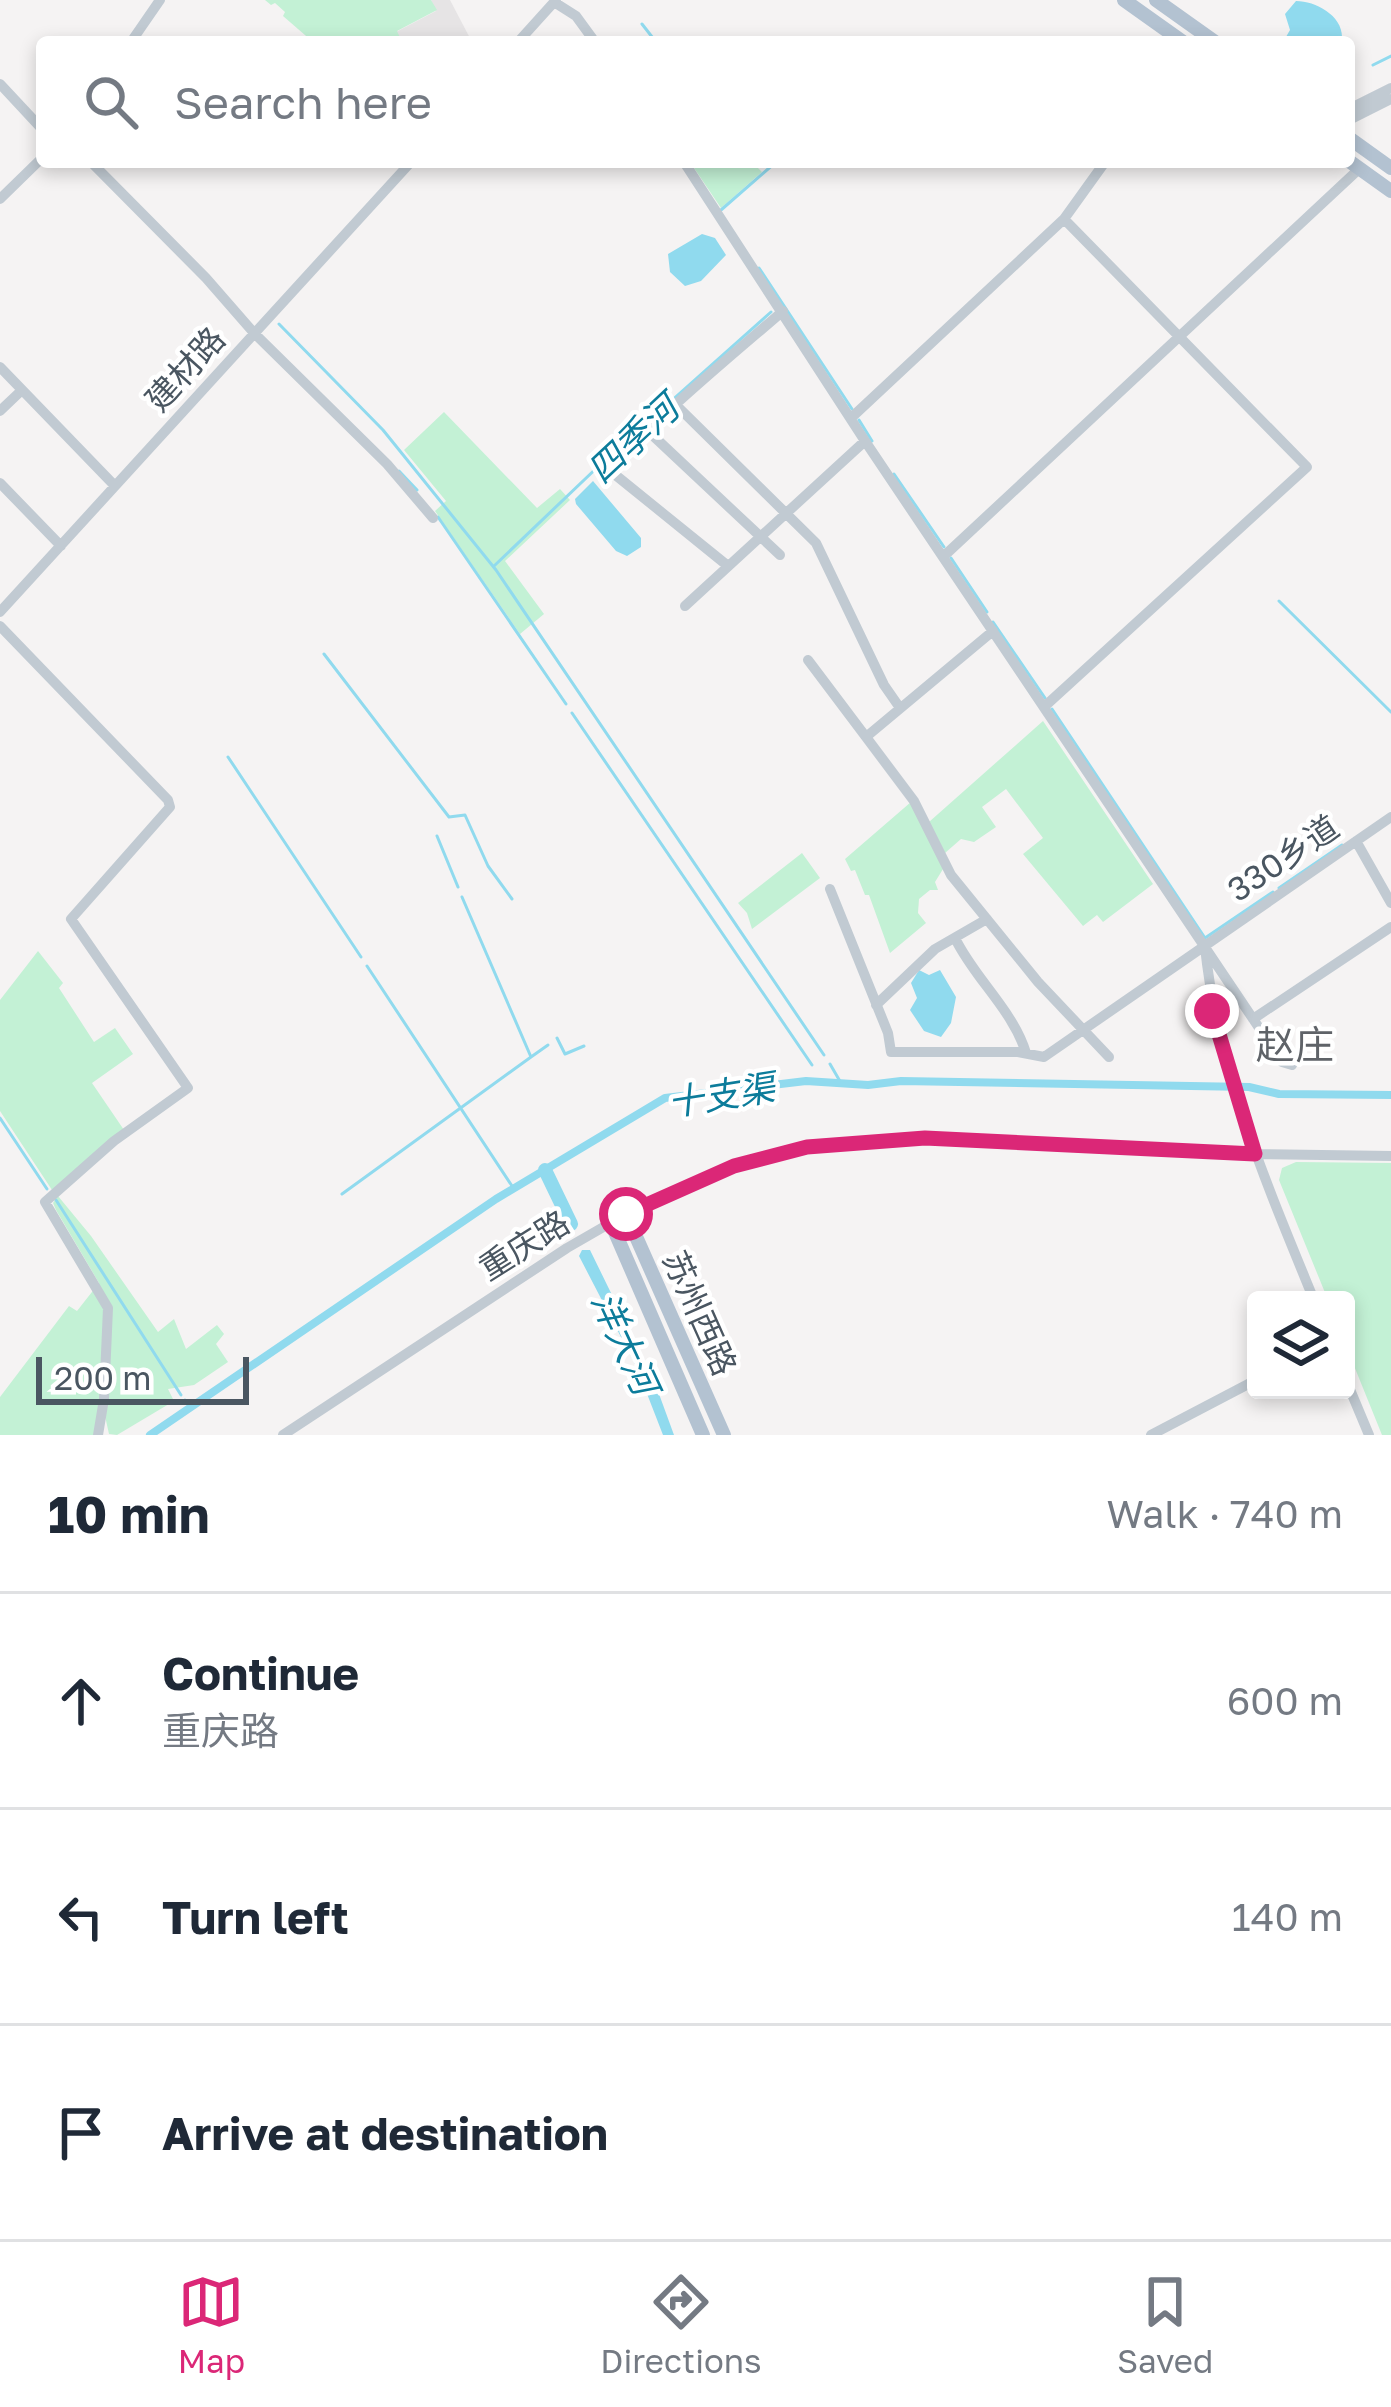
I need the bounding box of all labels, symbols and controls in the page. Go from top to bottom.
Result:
search box [36,36,1355,168]
icon: search [78,69,144,135]
text: Search here [174,75,432,129]
street label: 建材路 [137,319,232,418]
water label: 四季河 [578,382,691,491]
street label: 330乡道 [1220,806,1345,909]
route end [1185,984,1239,1038]
district label: 赵庄 [1256,1021,1334,1068]
water label: 十支渠 [664,1064,783,1124]
route start [599,1187,653,1241]
street label: 重庆路 [471,1202,576,1287]
street label: 苏州西路 [656,1245,745,1381]
water label: 洋大河 [583,1285,670,1406]
map controls [1247,1291,1355,1399]
button: layers [1247,1291,1355,1399]
scale bar [36,1351,249,1404]
text: 200 m [54,1358,152,1397]
text: 10 min [48,1483,210,1544]
text: Walk · 740 m [1106,1490,1343,1537]
text: Continue [162,1646,359,1700]
icon: ahead [48,1668,114,1734]
text: 600 m [1227,1677,1343,1724]
text: 重庆路 [162,1707,279,1754]
icon: left [48,1884,114,1950]
text: Turn left [162,1890,349,1944]
text: 140 m [1232,1893,1343,1940]
icon: arrive [48,2100,114,2166]
text: Arrive at destination [162,2106,608,2160]
tab: Map [178,2269,245,2380]
tab: Directions [600,2269,762,2380]
tab: Saved [1117,2269,1213,2380]

